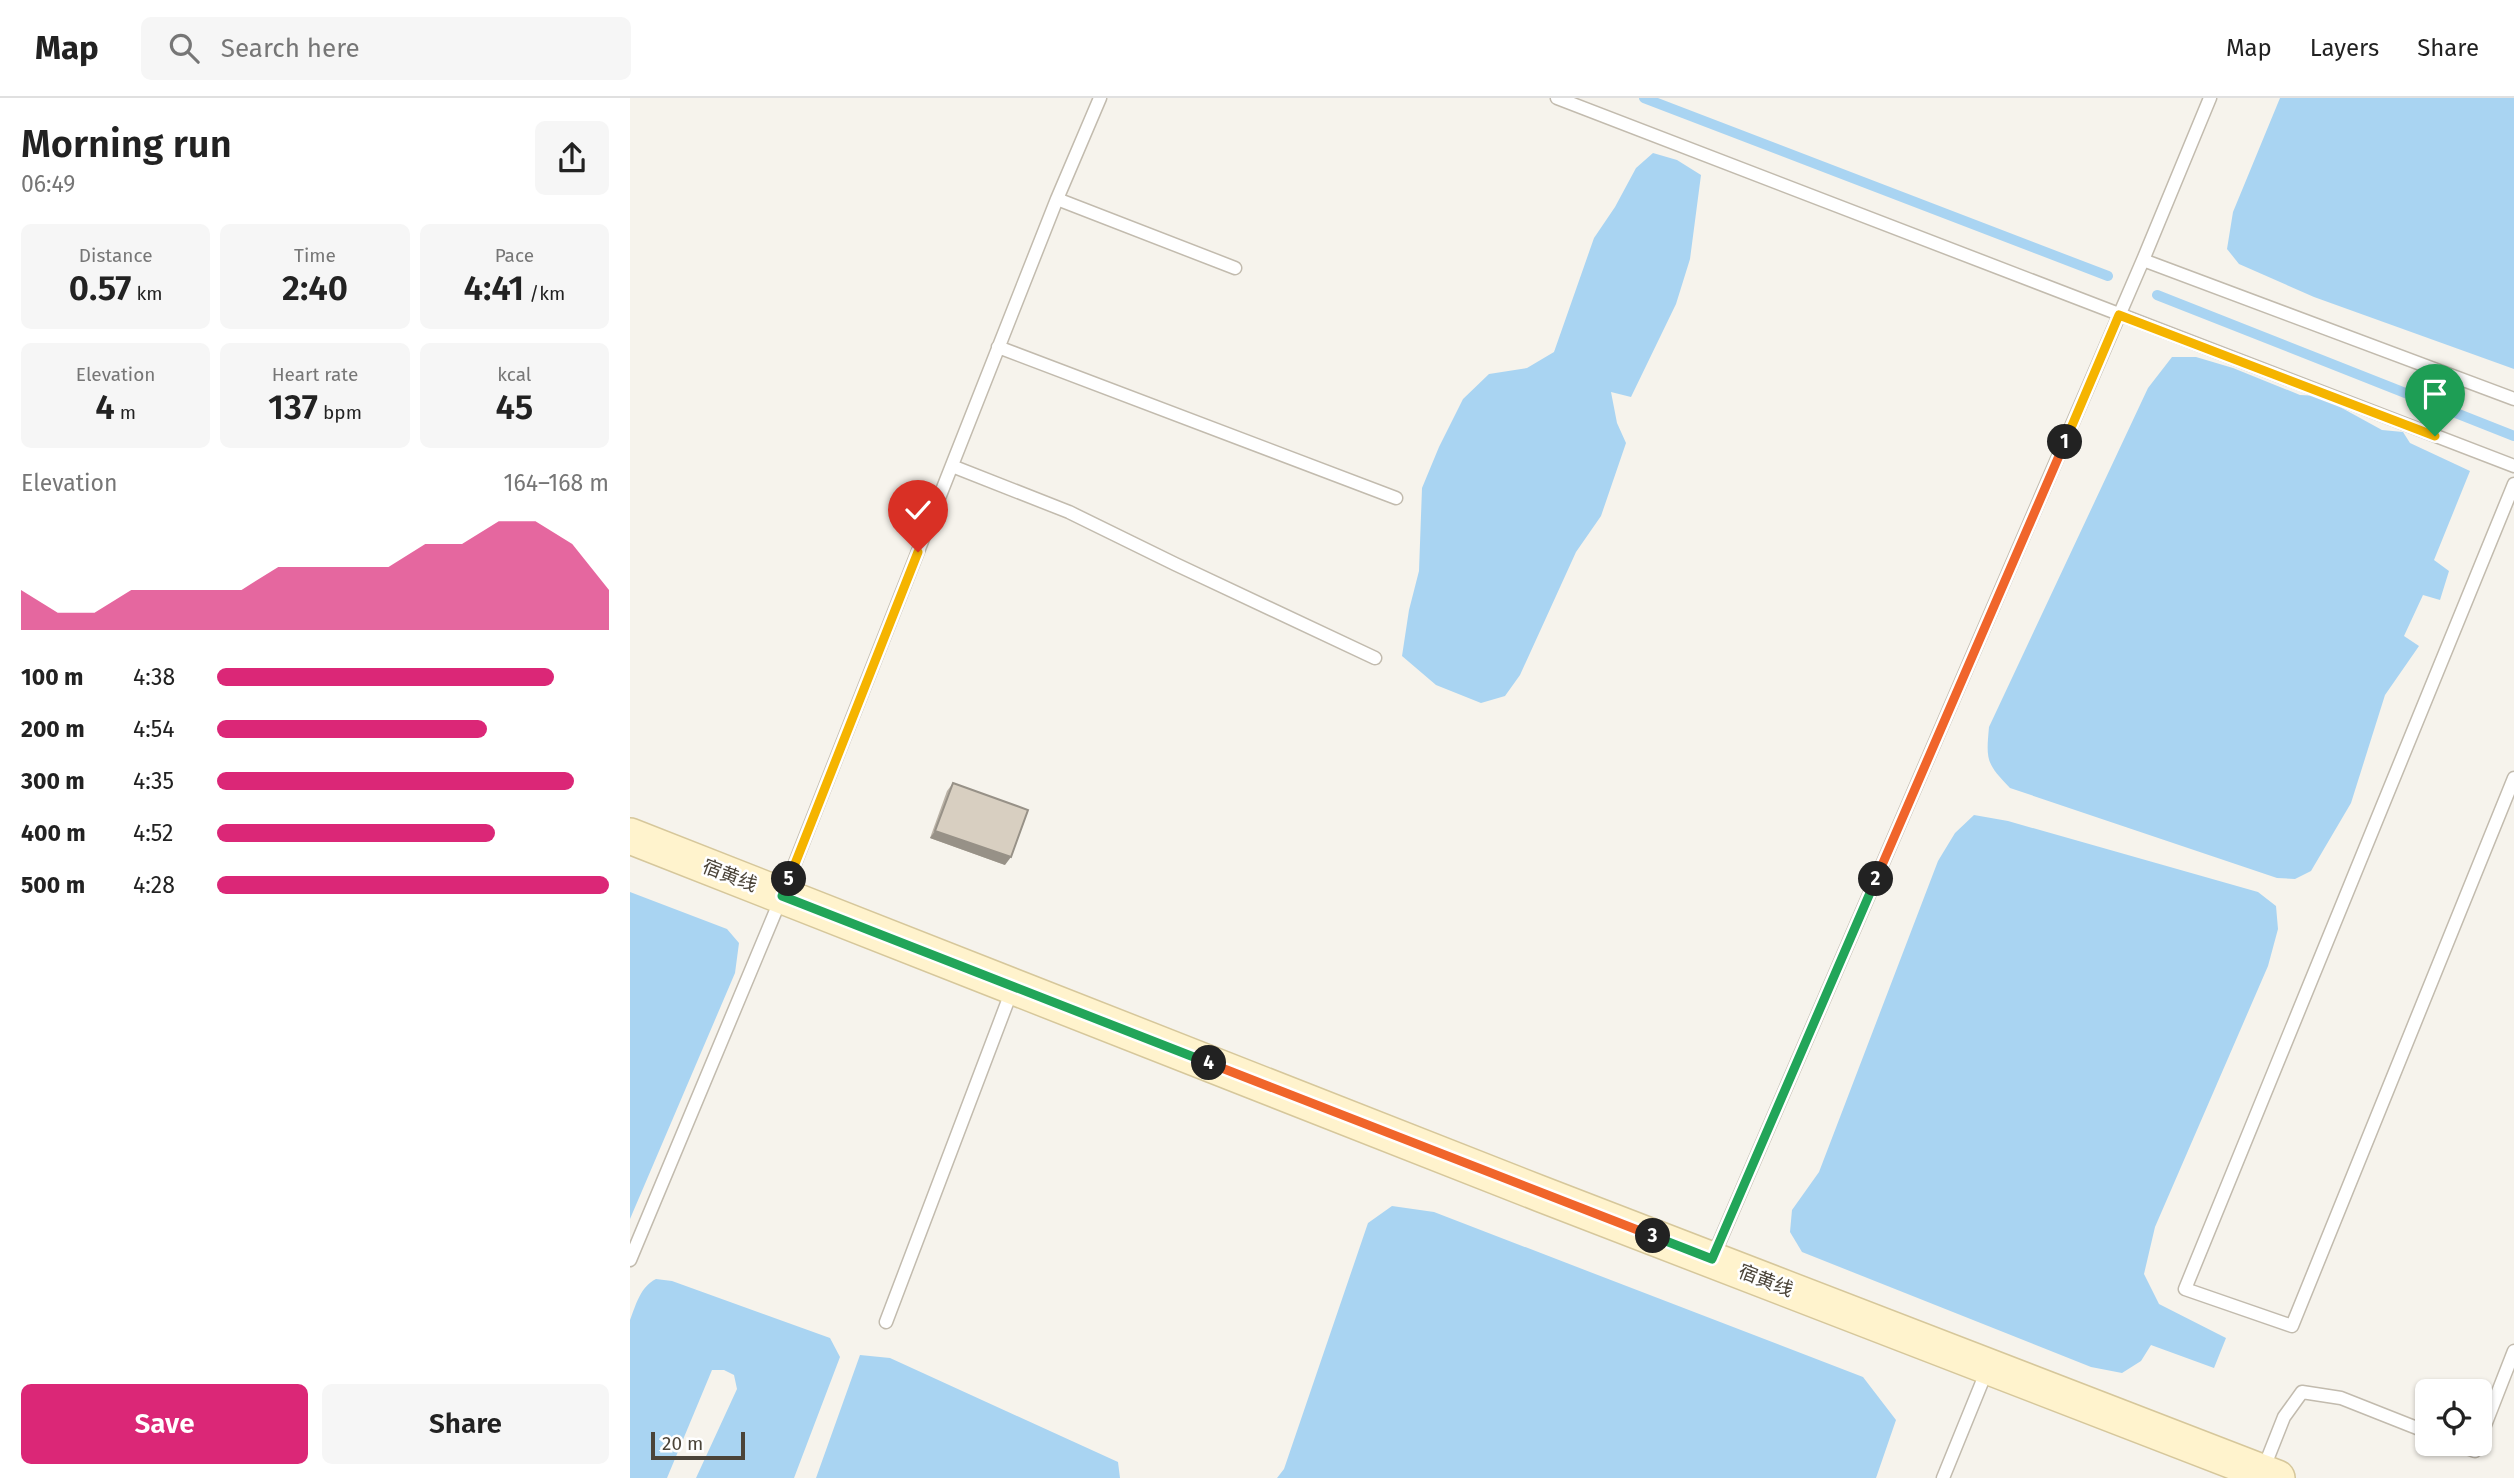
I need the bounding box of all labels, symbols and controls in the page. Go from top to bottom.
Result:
search box [141,17,631,80]
text: Map [35,28,99,68]
icon: search [165,29,203,67]
text: Search here [221,33,360,64]
text: Map [2226,34,2272,62]
text: Layers [2310,34,2379,62]
text: Share [2417,34,2479,62]
text: Morning run [21,121,232,167]
button: share [535,121,609,195]
text: 06:49 [21,170,75,198]
text: Distance [79,244,153,267]
text: Time [294,244,336,267]
text: Pace [495,244,534,267]
text: 0.57 [69,267,131,309]
text: 2:40 [282,267,348,309]
text: 4:41 [463,267,524,309]
text: km [131,282,163,305]
text: /km [524,282,565,305]
text: Elevation [76,363,155,386]
text: Heart rate [272,363,358,386]
text: kcal [497,363,531,386]
pin [2405,364,2465,436]
icon: arrive [2416,375,2454,413]
text: 4 [95,386,115,428]
text: 137 [268,386,318,428]
text: 45 [496,386,533,428]
text: m [115,401,136,424]
text: bpm [318,401,362,424]
pin: 1 [2048,424,2082,460]
text: 1 [2060,430,2069,453]
text: Elevation [21,469,117,497]
text: 164–168 m [503,469,609,497]
pin [888,480,948,552]
icon: check [899,491,937,529]
text: 100 m [21,663,83,691]
text: 4:38 [133,663,175,691]
text: 200 m [21,715,85,743]
text: 4:54 [133,715,175,743]
text: 300 m [21,767,85,795]
text: 4:35 [133,767,174,795]
text: 400 m [21,819,86,847]
text: 4:52 [133,819,173,847]
street label: 宿黄线 [699,855,761,896]
pin: 5 [772,862,806,896]
pin: 2 [1858,862,1894,896]
text: 5 [783,867,794,890]
text: 2 [1871,867,1880,890]
text: 500 m [21,871,85,899]
text: 4:28 [133,871,175,899]
pin: 4 [1192,1046,1226,1080]
text: 4 [1203,1051,1214,1074]
pin: 3 [1636,1218,1670,1254]
text: 3 [1648,1224,1657,1247]
street label: 宿黄线 [1735,1260,1797,1301]
map controls [2415,1379,2492,1456]
button: locate [2415,1379,2492,1456]
button: Save [21,1384,308,1464]
button: Share [322,1384,609,1464]
scale bar [651,1429,746,1461]
text: 20 m [662,1432,703,1455]

